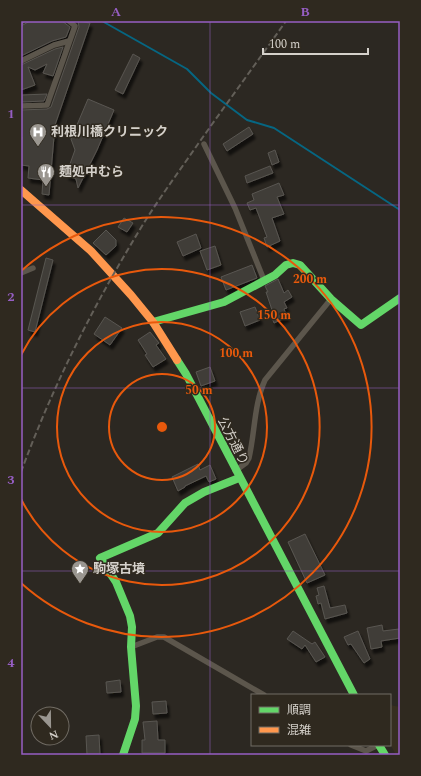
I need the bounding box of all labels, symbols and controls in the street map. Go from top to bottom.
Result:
text: A [111,2,121,22]
text: B [300,2,310,22]
scale bar [263,30,368,56]
text: 100 m [269,35,300,54]
text: 1 [7,104,15,124]
hospital icon: 利根川橋クリニック [28,122,48,147]
place label: 利根川橋クリニック [51,122,168,142]
restaurant icon: 麺処中むら [36,162,56,187]
place label: 麺処中むら [59,162,124,182]
text: 200 m [293,270,327,289]
text: 2 [7,287,15,307]
text: 150 m [257,306,291,325]
text: 100 m [219,344,253,363]
text: 50 m [185,381,213,400]
street label: 公方通り [212,413,254,469]
centre of rings [155,420,169,434]
text: 3 [7,470,15,490]
place icon: 駒塚古墳 [70,559,90,584]
place label: 駒塚古墳 [93,559,145,579]
text: 4 [7,653,15,673]
legend [251,694,391,746]
text: 順調 [287,701,311,720]
north arrow [30,706,70,746]
text: 混雑 [287,721,311,740]
text: N [46,725,61,744]

